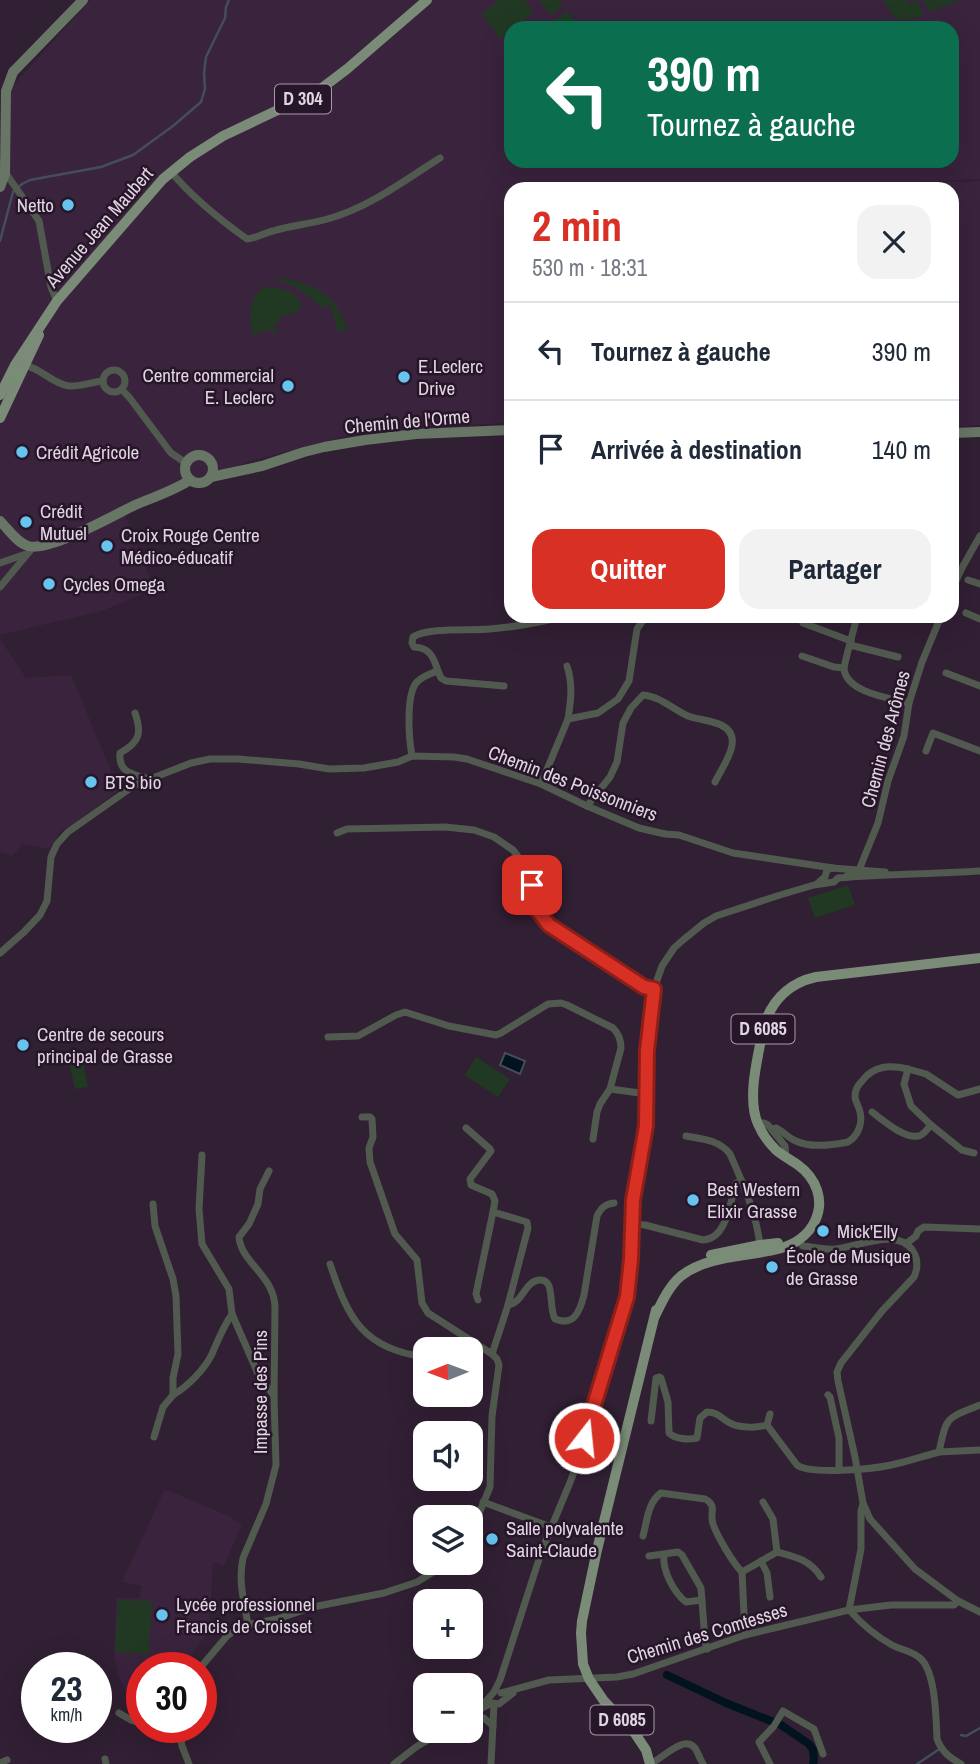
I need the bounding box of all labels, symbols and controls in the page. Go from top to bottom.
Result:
text: 390 m [647,40,761,106]
icon: left [532,49,623,140]
road number: D 304 [275,84,331,114]
text: Tournez à gauche [647,103,856,146]
street label: Avenue Jean Maubert [39,161,159,294]
place label: Netto [17,192,54,218]
marker: Netto [60,197,76,213]
text: 2 min [532,198,622,254]
button: close [857,205,931,279]
text: 530 m · 18:31 [532,252,647,283]
icon: left [532,332,570,370]
text: Tournez à gauche [591,334,771,369]
text: 390 m [872,334,931,369]
place label: E.Leclerc Drive [418,353,483,401]
place label: Centre commercial E. Leclerc [142,362,274,410]
marker: E.Leclerc Drive [396,369,412,385]
marker: Centre commercial E. Leclerc [280,378,296,394]
street label: Chemin de l'Orme [343,403,471,439]
icon: arrive [532,430,570,468]
text: Arrivée à destination [591,432,802,467]
text: 140 m [872,432,931,467]
place label: Crédit Agricole [36,439,139,465]
marker: Crédit Agricole [14,444,30,460]
place label: Crédit Mutuel [40,498,87,546]
marker: Crédit Mutuel [18,514,34,530]
place label: Croix Rouge Centre Médico-éducatif [121,522,260,570]
button: Quitter [532,529,725,609]
button: Partager [739,529,931,609]
marker: Croix Rouge Centre Médico-éducatif [99,538,115,554]
place label: Cycles Omega [63,571,165,597]
marker: Cycles Omega [41,576,57,592]
street label: Chemin des Arômes [854,667,916,811]
street label: Chemin des Poissonniers [485,739,662,827]
place label: BTS bio [105,769,161,795]
marker: BTS bio [83,774,99,790]
pin [502,855,562,915]
icon: arrive [513,866,551,904]
road number: D 6085 [732,1014,794,1044]
place label: Centre de secours principal de Grasse [37,1021,173,1069]
marker: Centre de secours principal de Grasse [15,1037,31,1053]
place label: Best Western Elixir Grasse [707,1176,800,1224]
marker: Best Western Elixir Grasse [685,1192,701,1208]
place label: Mick'Elly [837,1218,898,1244]
marker: Mick'Elly [815,1223,831,1239]
place label: École de Musique de Grasse [786,1243,911,1291]
marker: École de Musique de Grasse [764,1259,780,1275]
street label: Impasse des Pins [247,1330,273,1454]
north arrow [413,1337,483,1407]
map controls [413,1337,483,1743]
position arrow [547,1401,621,1475]
button: sound [413,1421,483,1491]
button: layers [413,1505,483,1575]
place label: Salle polyvalente Saint-Claude [506,1515,624,1563]
marker: Salle polyvalente Saint-Claude [484,1531,500,1547]
button: + [413,1589,483,1659]
place label: Lycée professionnel Francis de Croisset [176,1591,315,1639]
street label: Chemin des Comtesses [624,1596,790,1670]
marker: Lycée professionnel Francis de Croisset [154,1607,170,1623]
speed limit sign: 30 [126,1652,217,1743]
text: 23 [51,1665,82,1712]
button: − [413,1673,483,1743]
text: km/h [51,1702,83,1727]
road number: D 6085 [590,1706,654,1735]

